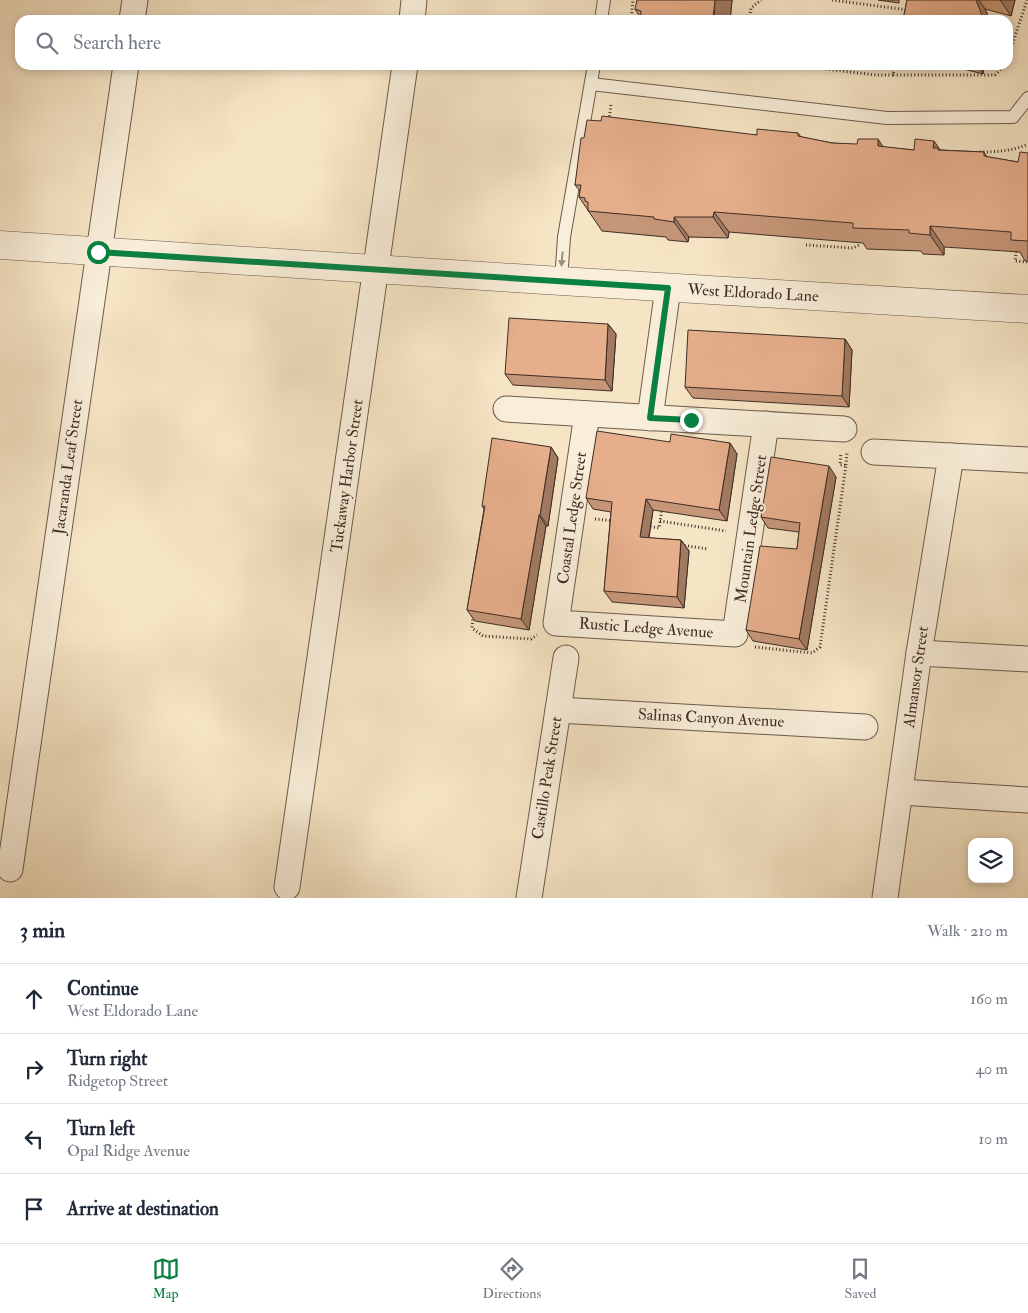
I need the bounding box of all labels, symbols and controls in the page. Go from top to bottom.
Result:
search box [15,15,1013,70]
icon: search [33,29,61,57]
text: Search here [73,31,161,55]
route start [87,241,110,264]
one-way arrow [558,251,566,267]
street label: West Eldorado Lane [686,280,819,306]
street label: Jacaranda Leaf Street [48,398,88,537]
street label: Tuckaway Harbor Street [326,398,368,554]
route end [680,409,703,432]
street label: Coastal Ledge Street [553,451,591,585]
street label: Mountain Ledge Street [731,454,771,604]
street label: Rustic Ledge Avenue [578,613,714,643]
street label: Almansor Street [899,625,933,730]
street label: Salinas Canyon Avenue [637,704,785,732]
street label: Castillo Peak Street [527,715,567,841]
map controls [968,838,1013,883]
button: layers [968,838,1013,883]
text: 3 min [20,917,65,944]
text: Walk · 210 m [927,921,1008,941]
text: Continue [67,977,138,1001]
icon: ahead [20,985,48,1013]
text: 160 m [970,989,1008,1009]
text: West Eldorado Lane [67,1001,198,1021]
text: Turn right [67,1047,147,1071]
icon: right [20,1055,48,1083]
text: 40 m [975,1059,1008,1079]
text: Ridgetop Street [67,1071,168,1091]
text: Turn left [67,1117,135,1141]
icon: left [20,1125,48,1153]
text: 10 m [978,1129,1008,1149]
text: Opal Ridge Avenue [67,1141,190,1161]
icon: arrive [20,1195,48,1223]
text: Arrive at destination [67,1197,219,1221]
tab: Map [152,1255,180,1302]
tab: Directions [483,1255,541,1302]
tab: Saved [844,1255,876,1302]

